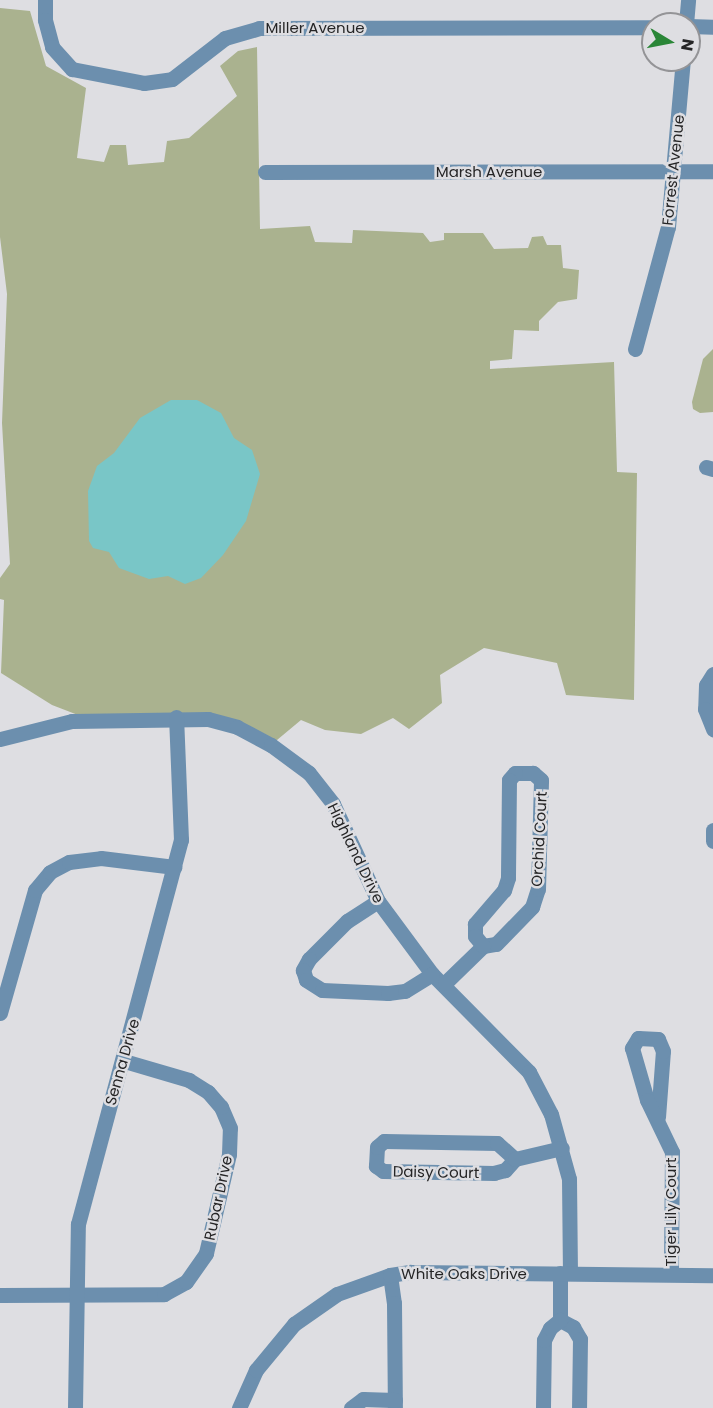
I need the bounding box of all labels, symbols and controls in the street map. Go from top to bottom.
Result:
north arrow [641,12,701,72]
street label: Miller Avenue [265,19,365,37]
text: N [675,37,700,53]
street label: Forrest Avenue [658,114,688,226]
street label: Marsh Avenue [436,163,542,181]
street label: Orchid Court [528,791,550,887]
street label: Highland Drive [324,800,388,906]
street label: Senna Drive [101,1017,143,1107]
street label: Rubar Drive [200,1154,236,1242]
street label: Tiger Lily Court [662,1158,680,1266]
street label: Daisy Court [393,1162,479,1182]
street label: White Oaks Drive [401,1265,527,1283]

